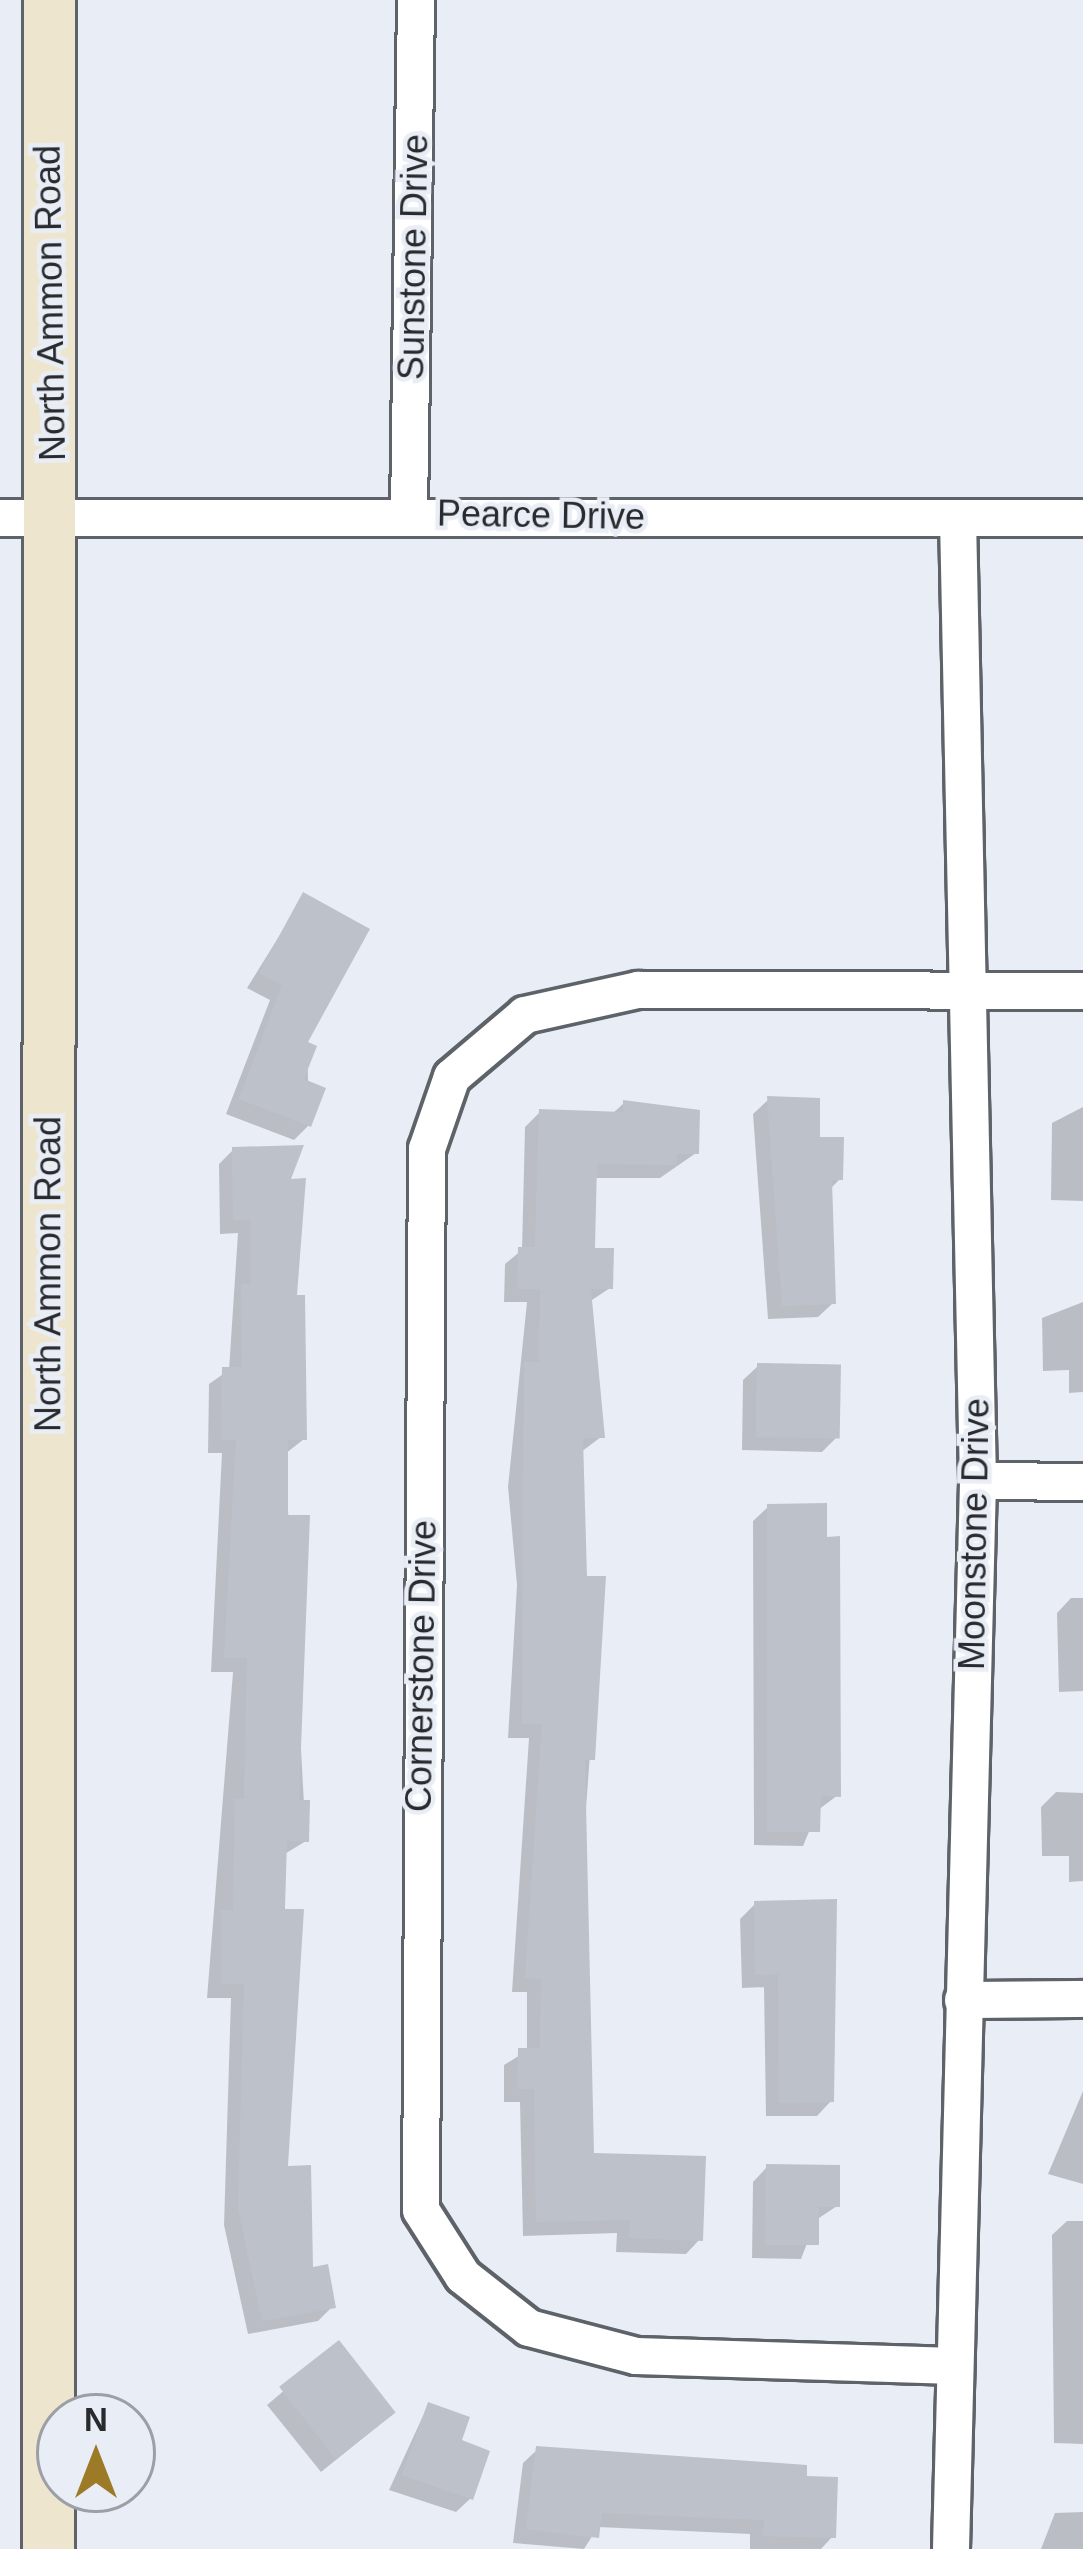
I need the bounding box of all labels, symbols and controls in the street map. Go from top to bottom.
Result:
street label: Sunstone Drive [389,134,437,380]
street label: North Ammon Road [26,144,74,462]
street label: Pearce Drive [437,492,645,538]
street label: North Ammon Road [26,1115,70,1433]
street label: Moonstone Drive [950,1398,998,1670]
street label: Cornerstone Drive [397,1520,445,1812]
north arrow [36,2393,156,2513]
text: N [84,2401,108,2438]

